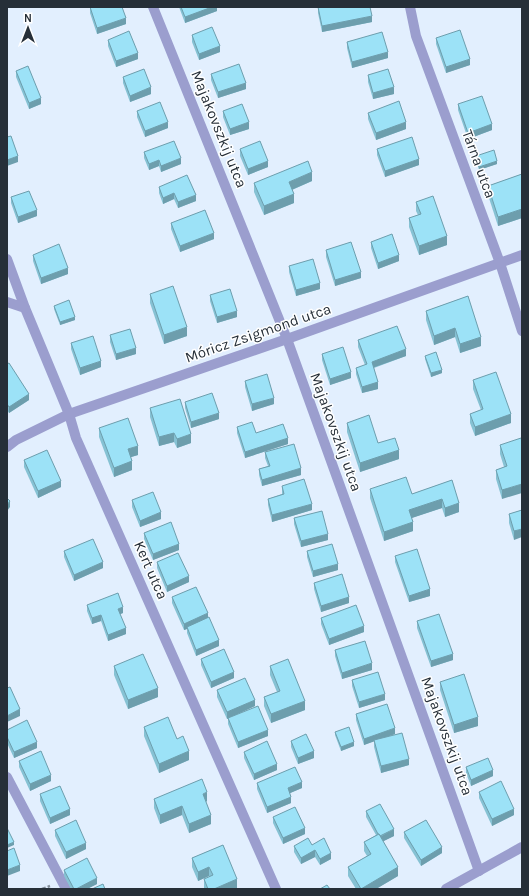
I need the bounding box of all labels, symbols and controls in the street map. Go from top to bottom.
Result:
north arrow [8,8,48,48]
text: N [24,12,32,25]
street label: Majakovszkij utca [187,68,251,190]
street label: Tárna utca [458,127,500,201]
street label: Móricz Zsigmond utca [183,300,333,366]
street label: Majakovszkij utca [306,370,366,494]
street label: Kert utca [130,538,172,602]
street label: Majakovszkij utca [417,674,477,798]

